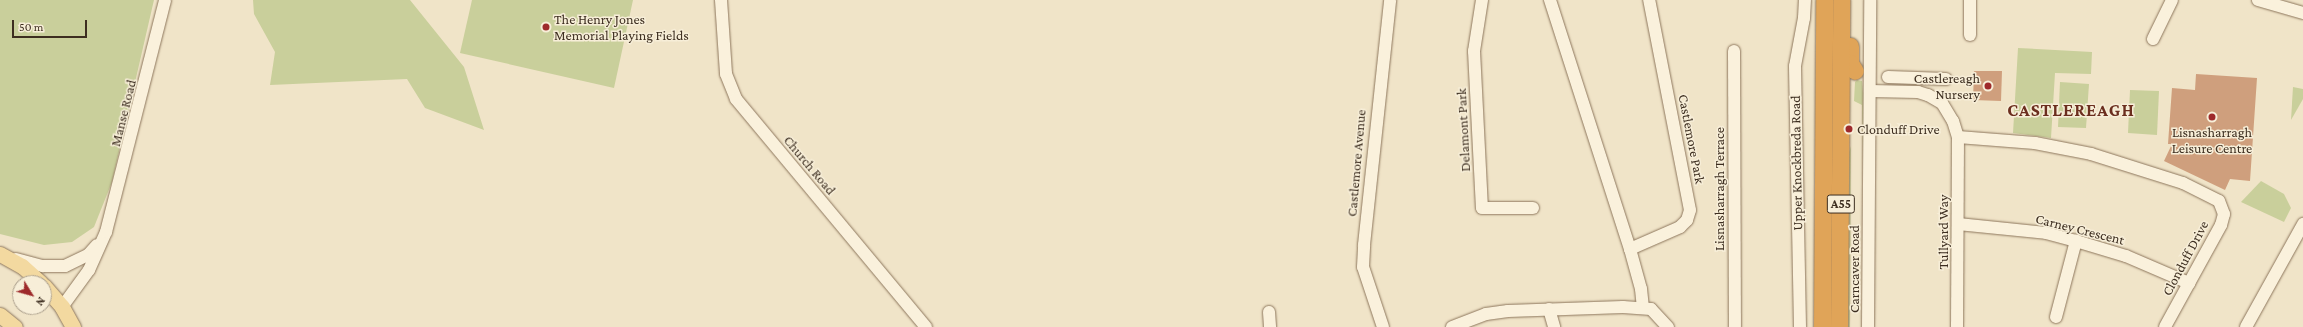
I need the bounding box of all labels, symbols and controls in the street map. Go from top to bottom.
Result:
place label: The Henry Jones Memorial Playing Fields [554,11,689,44]
scale bar [14,12,89,38]
text: 50 m [19,20,43,34]
marker: The Henry Jones Memorial Playing Fields [541,22,551,32]
place label: Castlereagh Nursery [1914,70,1980,102]
street label: Manse Road [107,78,139,148]
marker: Castlereagh Nursery [1983,81,1993,91]
street label: Delamont Park [1452,88,1474,172]
street label: Castlemore Park [1675,93,1709,185]
street label: Upper Knockbreda Road [1786,95,1806,231]
district label: CASTLEREAGH [2007,99,2135,121]
street label: Castlemore Avenue [1343,109,1369,217]
marker: Lisnasharragh Leisure Centre [2207,112,2217,122]
place label: Clonduff Drive [1857,121,1940,137]
marker: Clonduff Drive [1844,124,1854,134]
place label: Lisnasharragh Leisure Centre [2172,124,2252,156]
street label: Lisnasharragh Terrace [1711,127,1727,251]
street label: Church Road [780,132,840,198]
road number: A55 [1826,193,1856,215]
street label: Tullyard Way [1935,195,1951,269]
street label: Carney Crescent [2034,210,2126,248]
street label: Clonduff Drive [2158,218,2212,298]
street label: Carncaver Road [1846,225,1862,313]
north arrow [12,275,52,315]
text: N [34,295,48,308]

